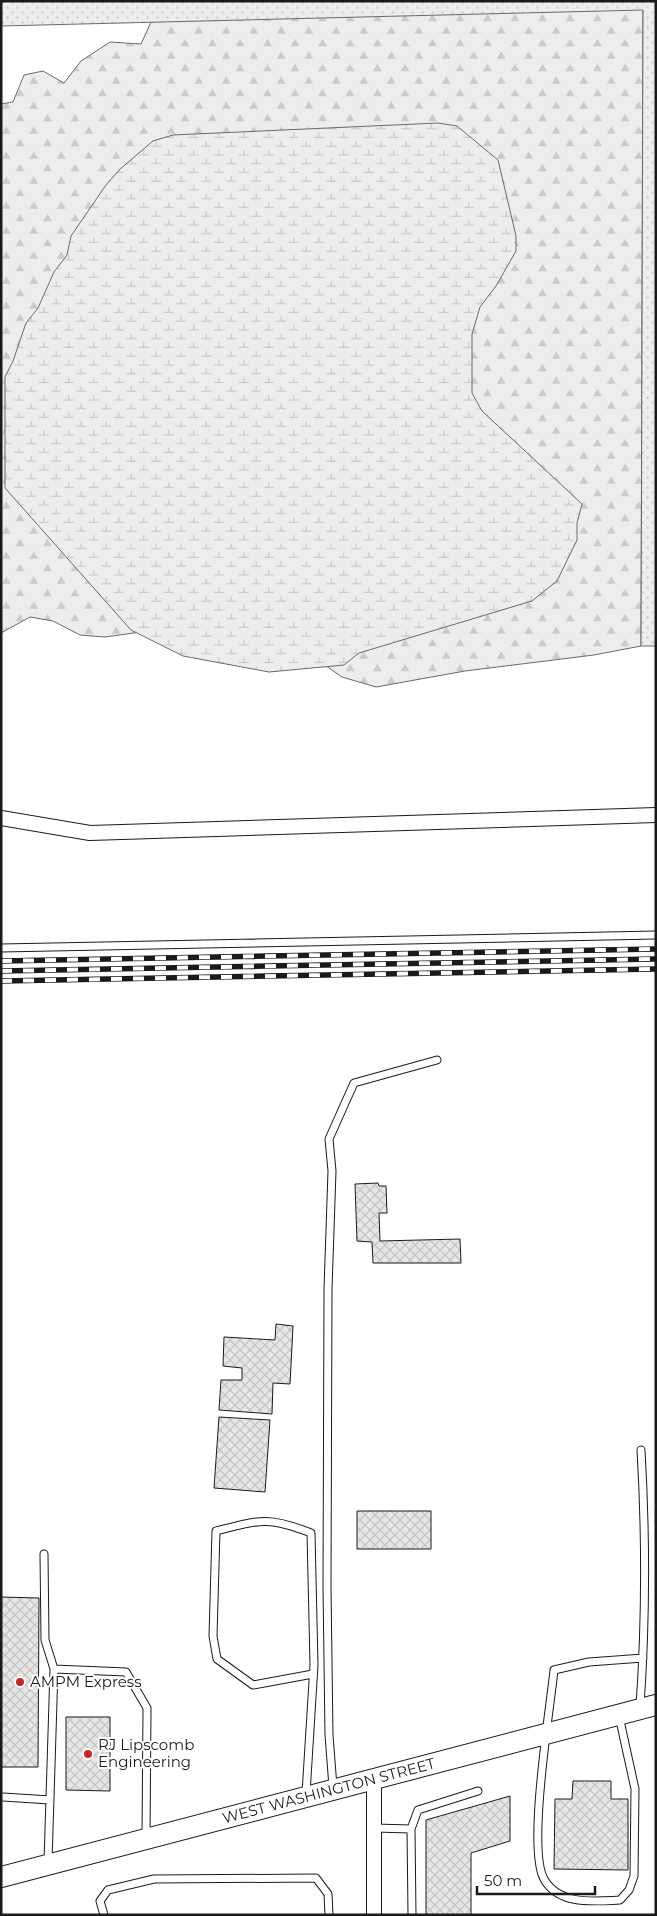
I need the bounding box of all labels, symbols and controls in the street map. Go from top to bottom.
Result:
place label: AMPM Express [30,1672,141,1691]
marker: AMPM Express [14,1676,26,1688]
place label: RJ Lipscomb Engineering [98,1735,194,1771]
marker: RJ Lipscomb Engineering [82,1748,94,1760]
street label: WEST WASHINGTON STREET [220,1753,438,1827]
scale bar [477,1864,594,1896]
text: 50 m [484,1871,522,1890]

